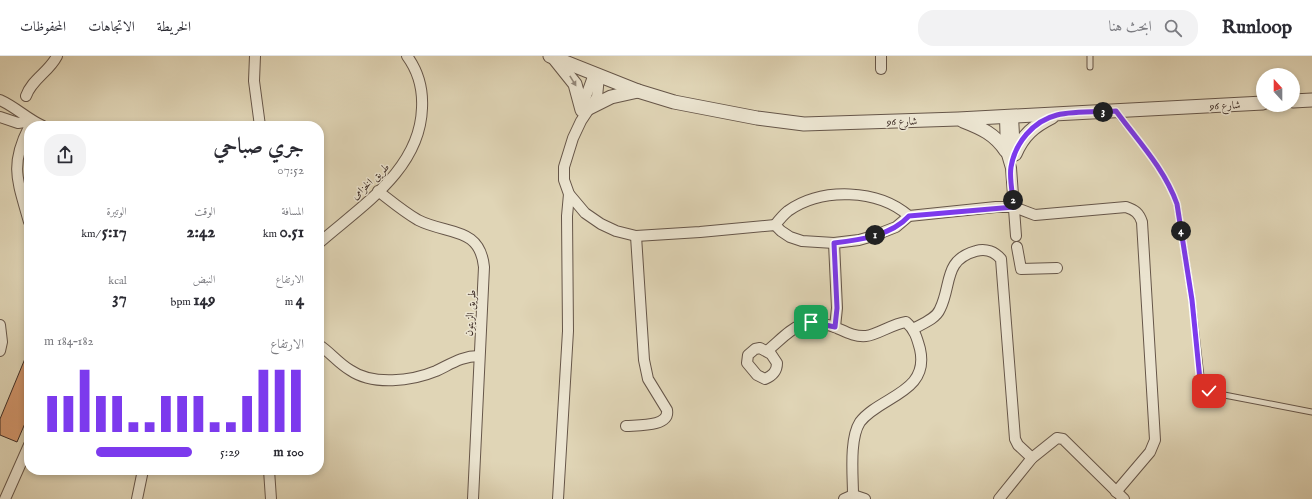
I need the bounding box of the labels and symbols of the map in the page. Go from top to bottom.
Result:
north arrow [1256,68,1300,112]
one-way arrow [569,75,576,87]
street label: شارع 96 [1208,98,1241,116]
pin: 3 [1093,102,1113,122]
street label: شارع 96 [885,114,918,132]
street label: طريق الخزامى [349,160,393,203]
pin: 2 [1003,190,1023,210]
pin: 4 [1171,221,1191,241]
pin: 1 [865,225,885,245]
street label: طريق الزيتون [462,289,480,337]
pin [794,305,828,339]
pin [1192,374,1226,408]

